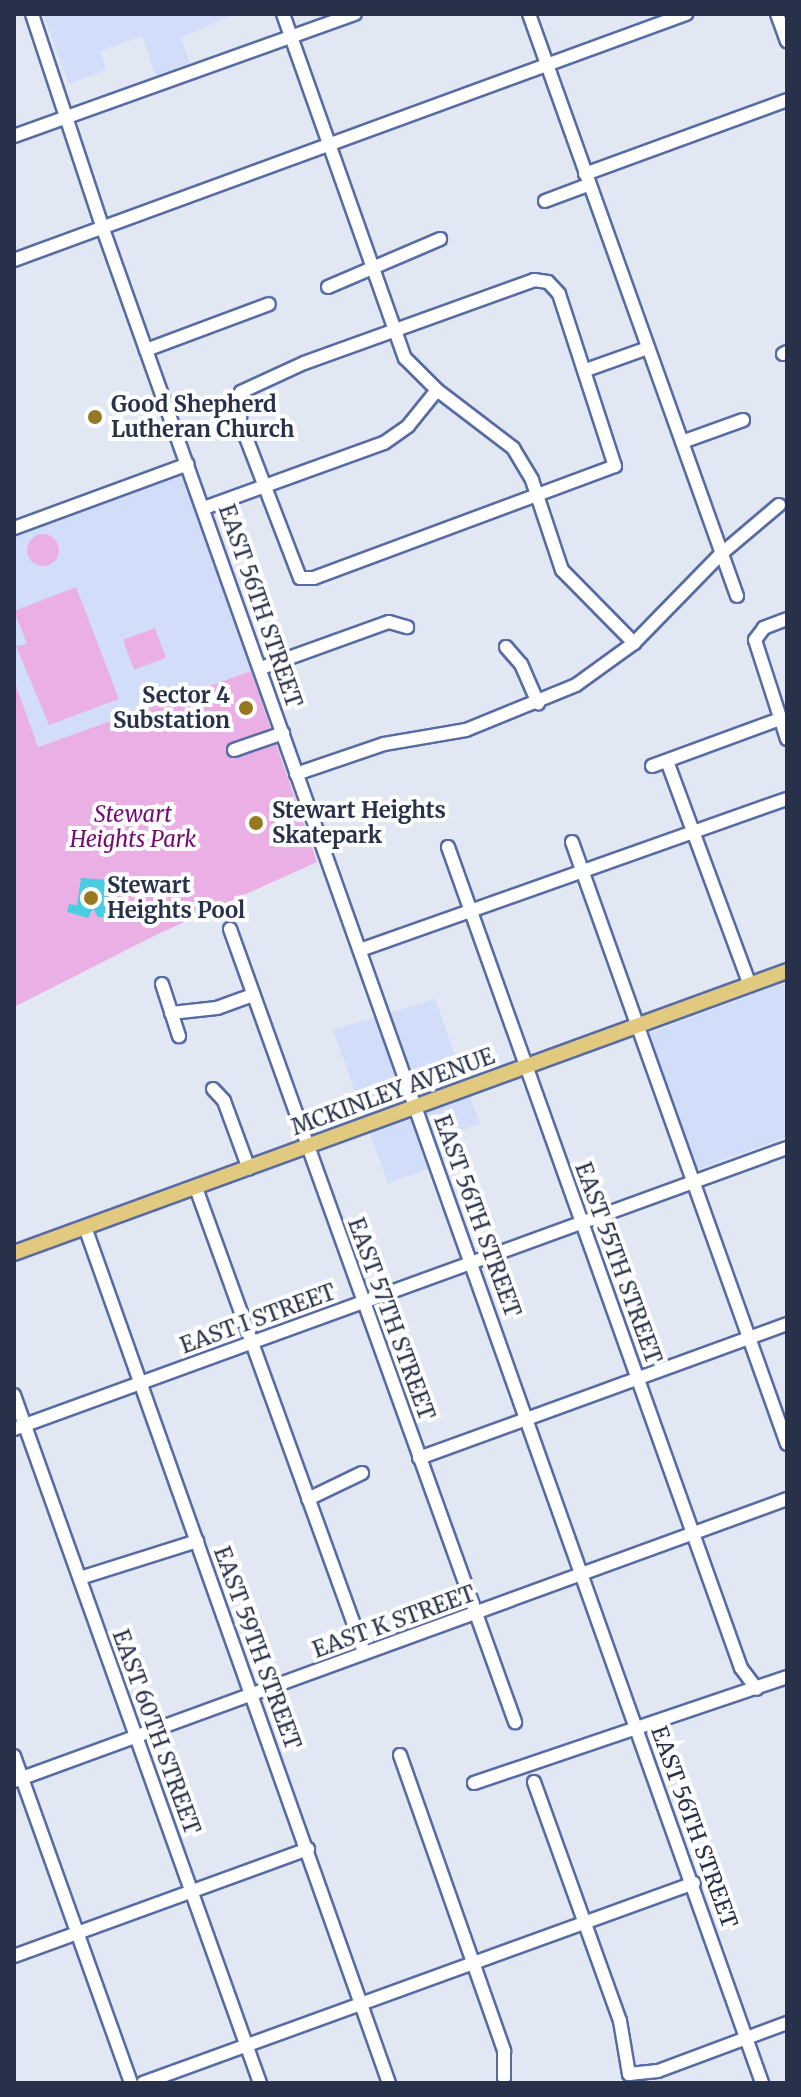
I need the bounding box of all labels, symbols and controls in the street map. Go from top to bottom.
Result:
place label: Good Shepherd Lutheran Church [111,391,295,442]
marker: Good Shepherd Lutheran Church [86,408,104,426]
street label: EAST 56TH STREET [213,501,307,711]
place label: Sector 4 Substation [113,682,230,734]
marker: Sector 4 Substation [237,699,255,717]
place label: Stewart Heights Skatepark [272,797,446,848]
park label: Stewart Heights Park [70,801,196,852]
marker: Stewart Heights Skatepark [247,814,265,832]
place label: Stewart Heights Pool [107,872,245,924]
marker: Stewart Heights Pool [82,889,100,907]
street label: MCKINLEY AVENUE [288,1043,498,1141]
street label: EAST 56TH STREET [428,1111,526,1321]
street label: EAST 55TH STREET [569,1159,667,1367]
street label: EAST 57TH STREET [342,1214,440,1424]
street label: EAST I STREET [177,1279,339,1359]
street label: EAST 59TH STREET [208,1543,306,1753]
street label: EAST K STREET [309,1580,479,1664]
street label: EAST 60TH STREET [107,1626,205,1838]
street label: EAST 56TH STREET [645,1722,743,1932]

